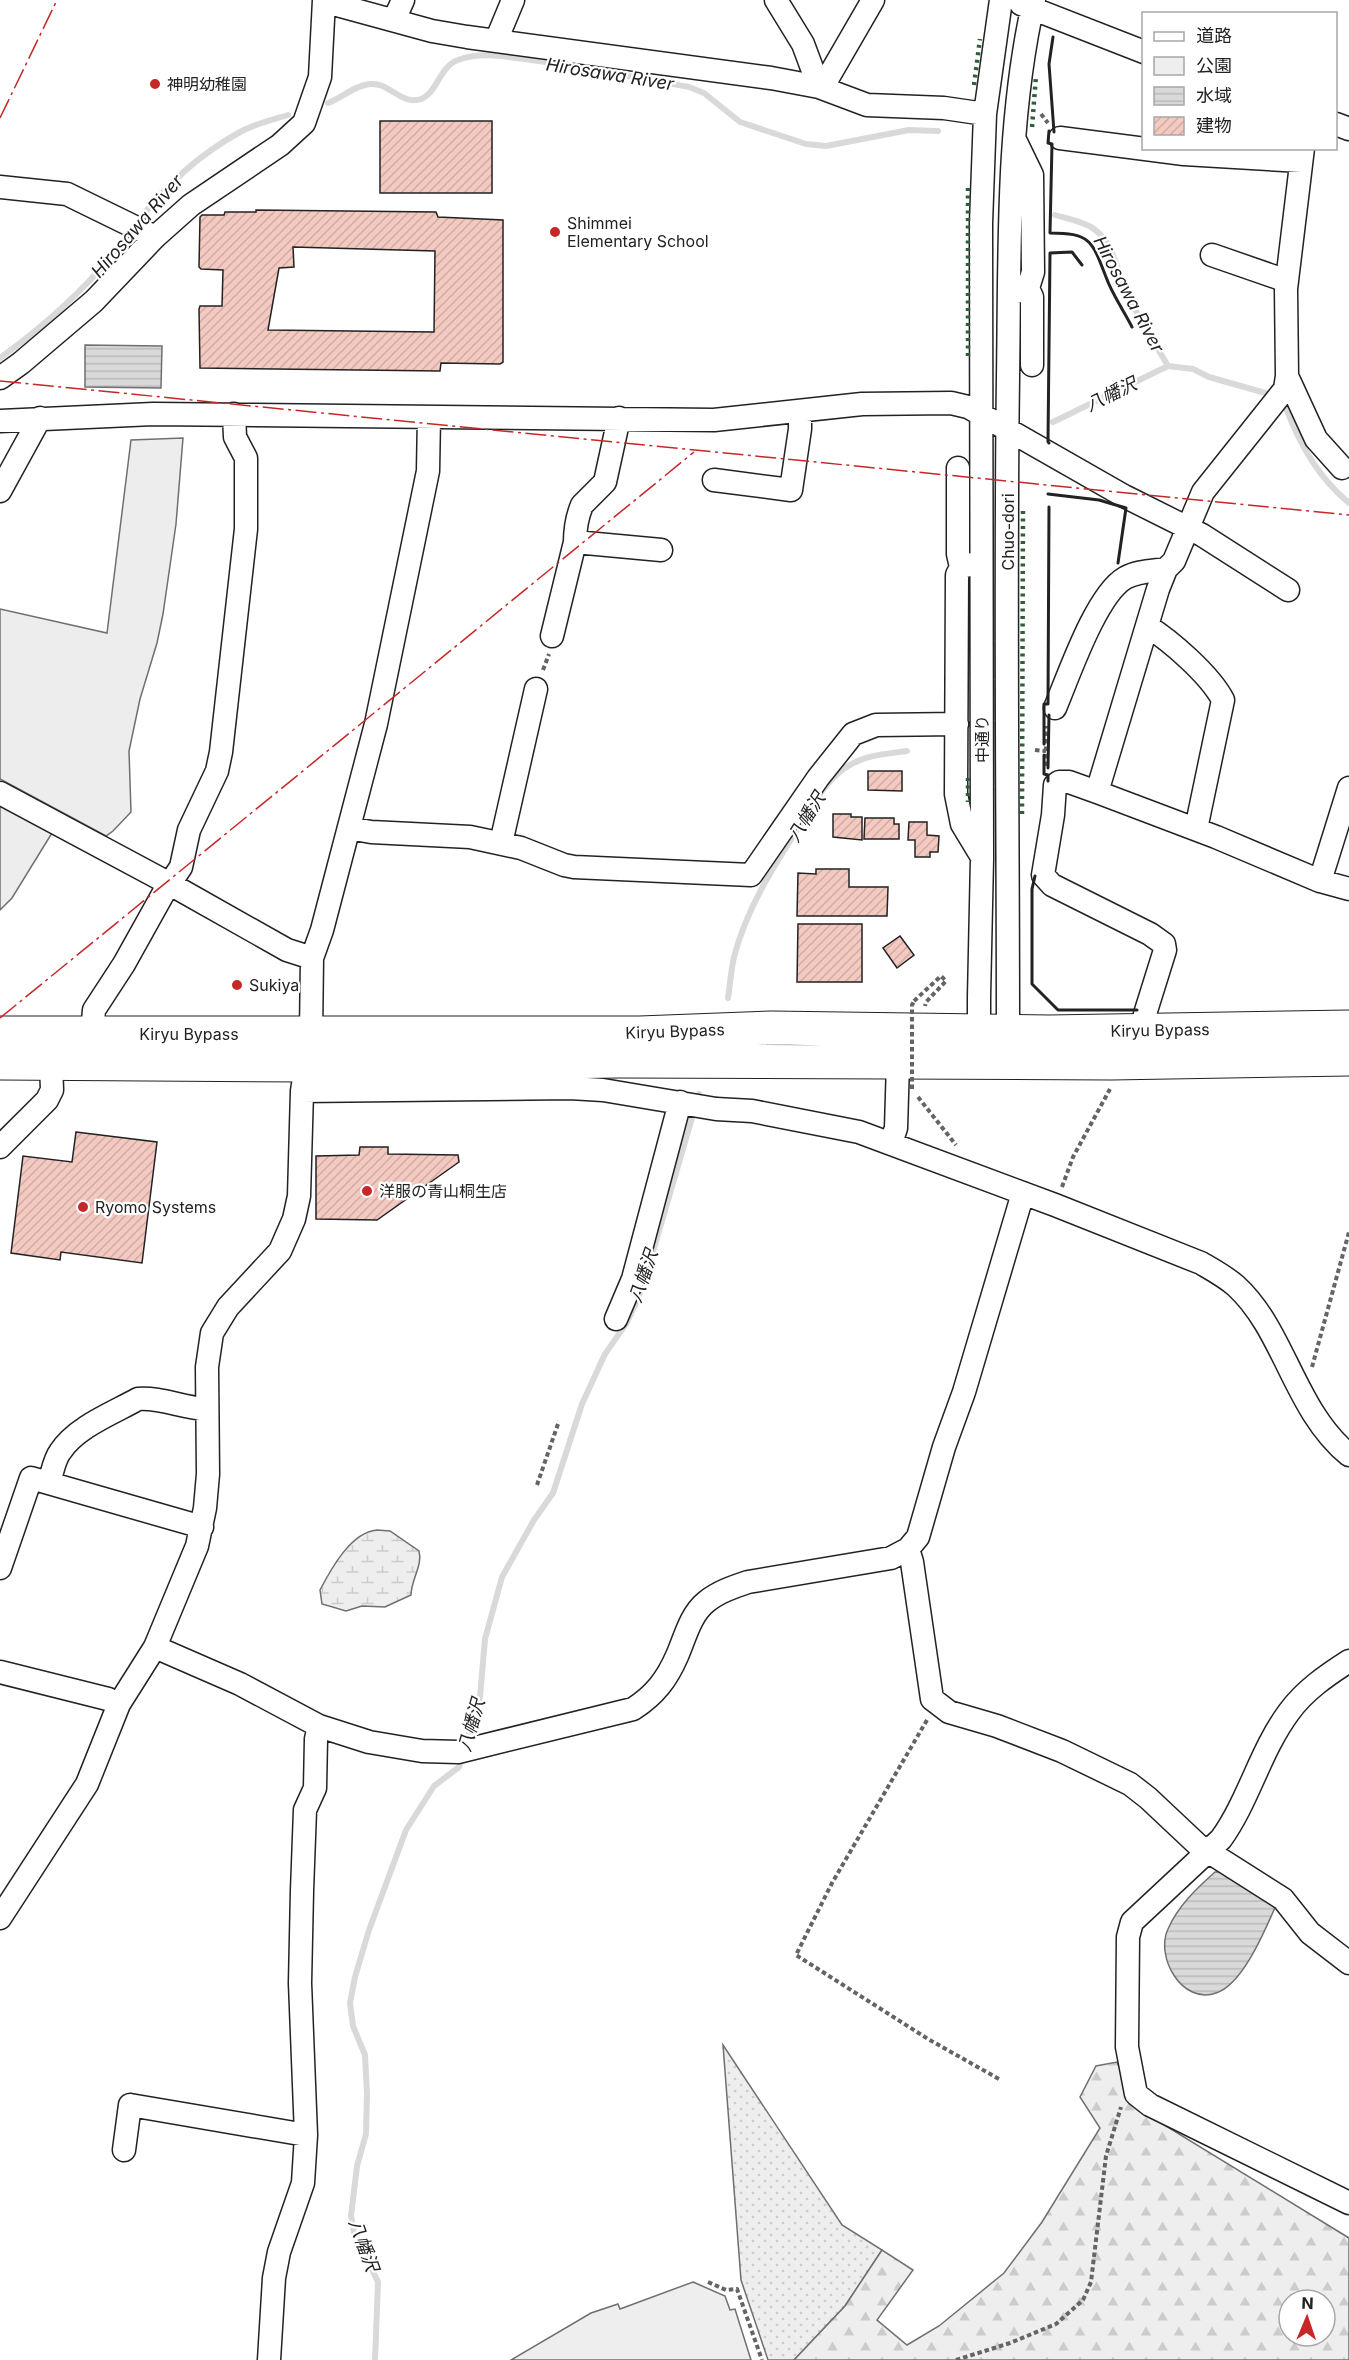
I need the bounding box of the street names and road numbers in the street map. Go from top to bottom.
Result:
street label: Chuo-dori [998,493,1018,571]
street label: 中通り [972,715,992,763]
street label: Kiryu Bypass [625,1019,725,1043]
street label: Kiryu Bypass [1110,1019,1210,1041]
street label: Kiryu Bypass [139,1024,239,1044]

